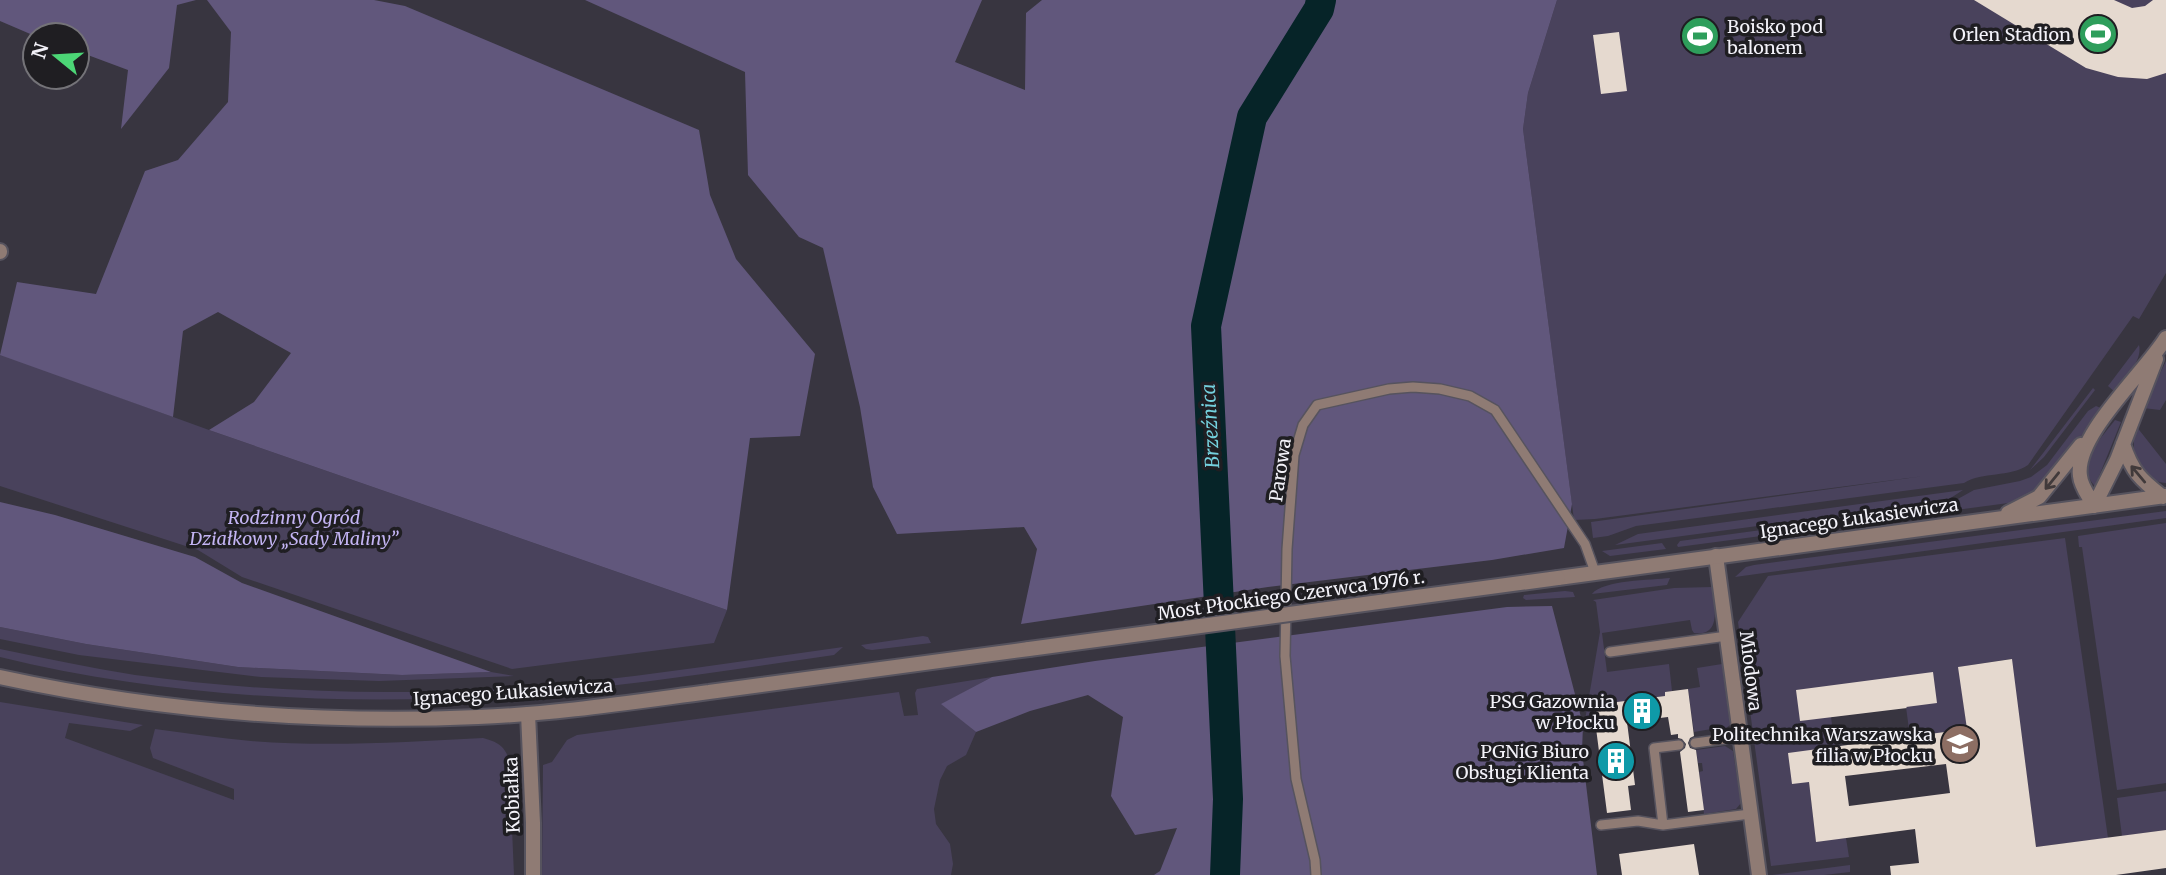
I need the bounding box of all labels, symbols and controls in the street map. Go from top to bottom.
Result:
sports icon: Orlen Stadion [2077,13,2119,55]
sports icon: Boisko pod balonem [1679,15,1721,57]
place label: Boisko pod balonem [1726,15,1824,59]
north arrow [21,21,91,91]
place label: Orlen Stadion [1953,23,2071,46]
text: N [26,40,54,62]
water label: Brzeźnica [1196,383,1224,469]
street label: Parowa [1264,436,1296,503]
one-way arrow [2130,465,2146,483]
one-way arrow [2045,471,2060,490]
street label: Ignacego Łukasiewicza [1758,493,1960,543]
park label: Rodzinny Ogród Działkowy „Sady Maliny” [189,506,399,550]
street label: Most Płockiego Czerwca 1976 r. [1156,565,1426,625]
street label: Miodowa [1735,630,1767,713]
street label: Ignacego Łukasiewicza [412,674,614,710]
place label: PSG Gazownia w Płocku [1490,690,1615,734]
building icon: PSG Gazownia w Płocku [1621,690,1663,732]
place label: Politechnika Warszawska filia w Płocku [1712,723,1933,767]
school or university icon: Politechnika Warszawska filia w Płocku [1939,723,1981,765]
place label: PGNiG Biuro Obsługi Klienta [1455,740,1589,784]
building icon: PGNiG Biuro Obsługi Klienta [1595,740,1637,782]
street label: Kobiałka [499,756,525,834]

